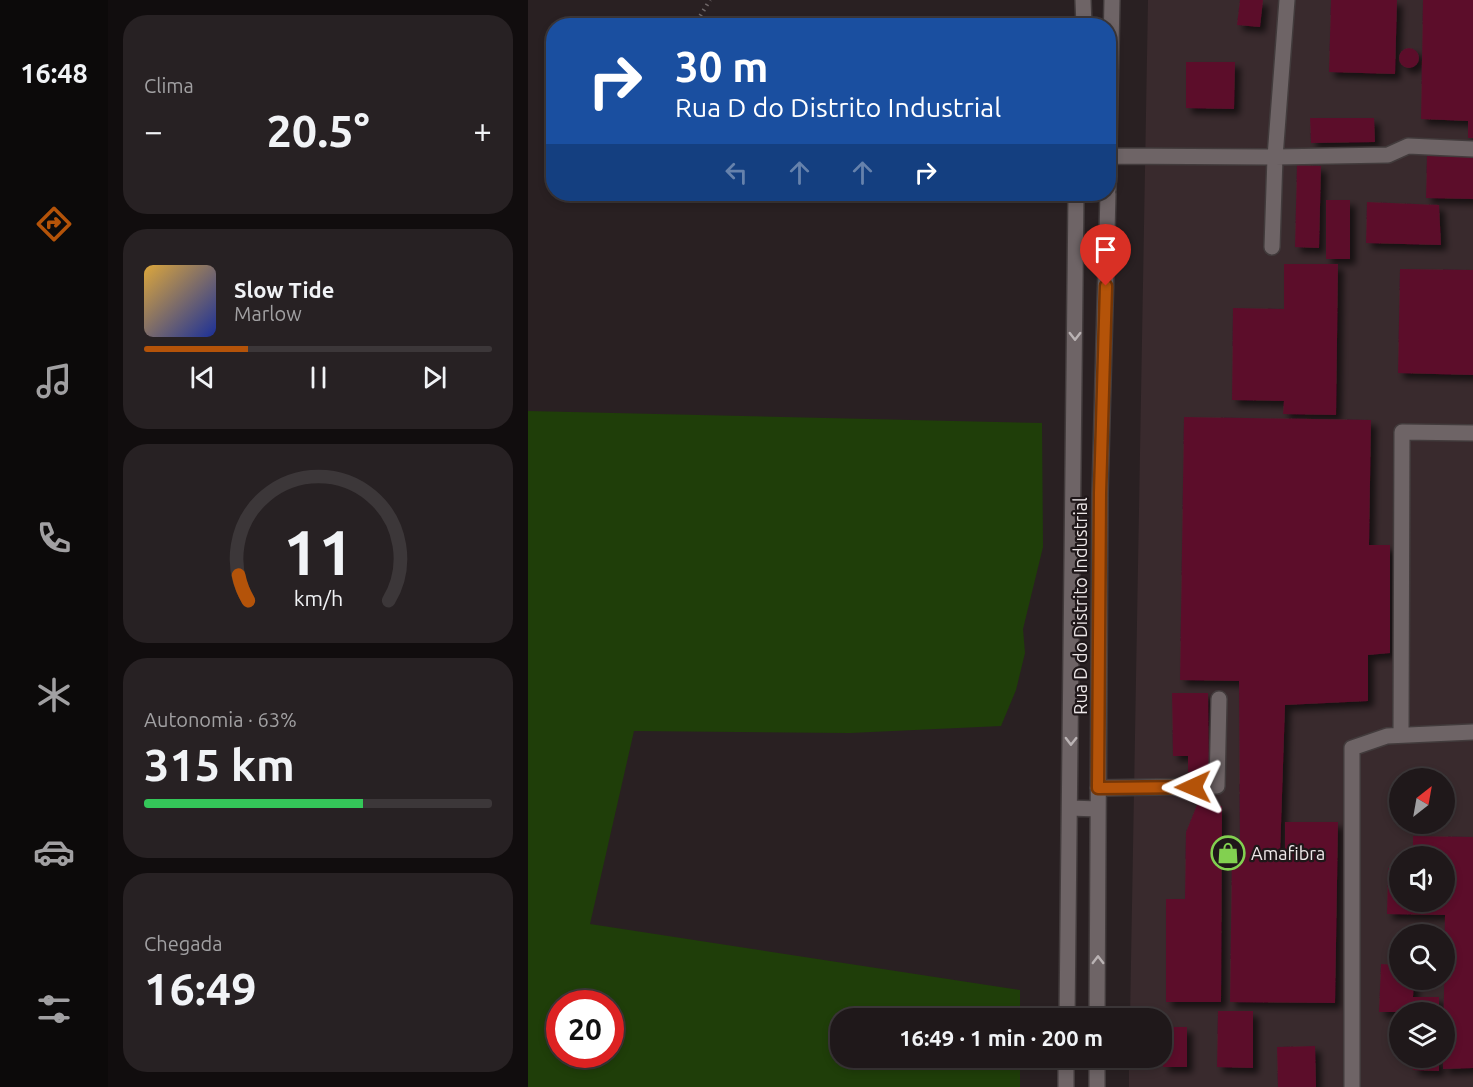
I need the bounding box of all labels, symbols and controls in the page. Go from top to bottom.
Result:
icon: right [576,42,654,120]
text: 30 m [675,43,769,90]
text: 16:48 [20,58,88,88]
text: Clima [144,74,194,97]
text: Rua D do Distrito Industrial [675,92,1001,122]
text: 20.5° [266,105,370,156]
text: − [144,112,163,149]
text: + [473,112,492,149]
icon: left [720,156,753,189]
icon: ahead [783,156,816,189]
icon: ahead [846,156,879,189]
icon: right [909,156,942,189]
icon: directions [33,203,75,245]
pin [1080,224,1131,286]
icon: arrive [1089,233,1122,266]
text: Slow Tide [234,277,334,302]
text: Marlow [234,302,302,325]
one-way arrow [1069,331,1081,340]
icon: music [33,360,75,402]
icon: previous [186,361,219,394]
icon: pause [302,361,335,394]
icon: next [418,361,451,394]
street label: Rua D do Distrito Industrial [1070,497,1090,715]
icon: phone [33,517,75,559]
text: 11 [283,517,353,587]
text: km/h [293,586,343,610]
icon: climate [33,674,75,716]
text: Autonomia · 63% [144,708,297,731]
one-way arrow [1065,736,1077,745]
text: 315 km [144,739,295,790]
position arrow [1161,755,1225,819]
north arrow [1389,768,1455,834]
map controls [1389,768,1455,1068]
icon: car [33,831,75,873]
shop icon: Amafibra [1210,835,1246,871]
place label: Amafibra [1251,843,1325,863]
button: sound [1389,846,1455,912]
button: search [1389,924,1455,990]
text: Chegada [144,932,222,955]
one-way arrow [1092,956,1104,965]
text: 16:49 [144,963,257,1014]
icon: filters [33,988,75,1030]
speed limit sign: 20 [546,990,624,1068]
button: layers [1389,1002,1455,1068]
text: 16:49 · 1 min · 200 m [899,1025,1103,1050]

